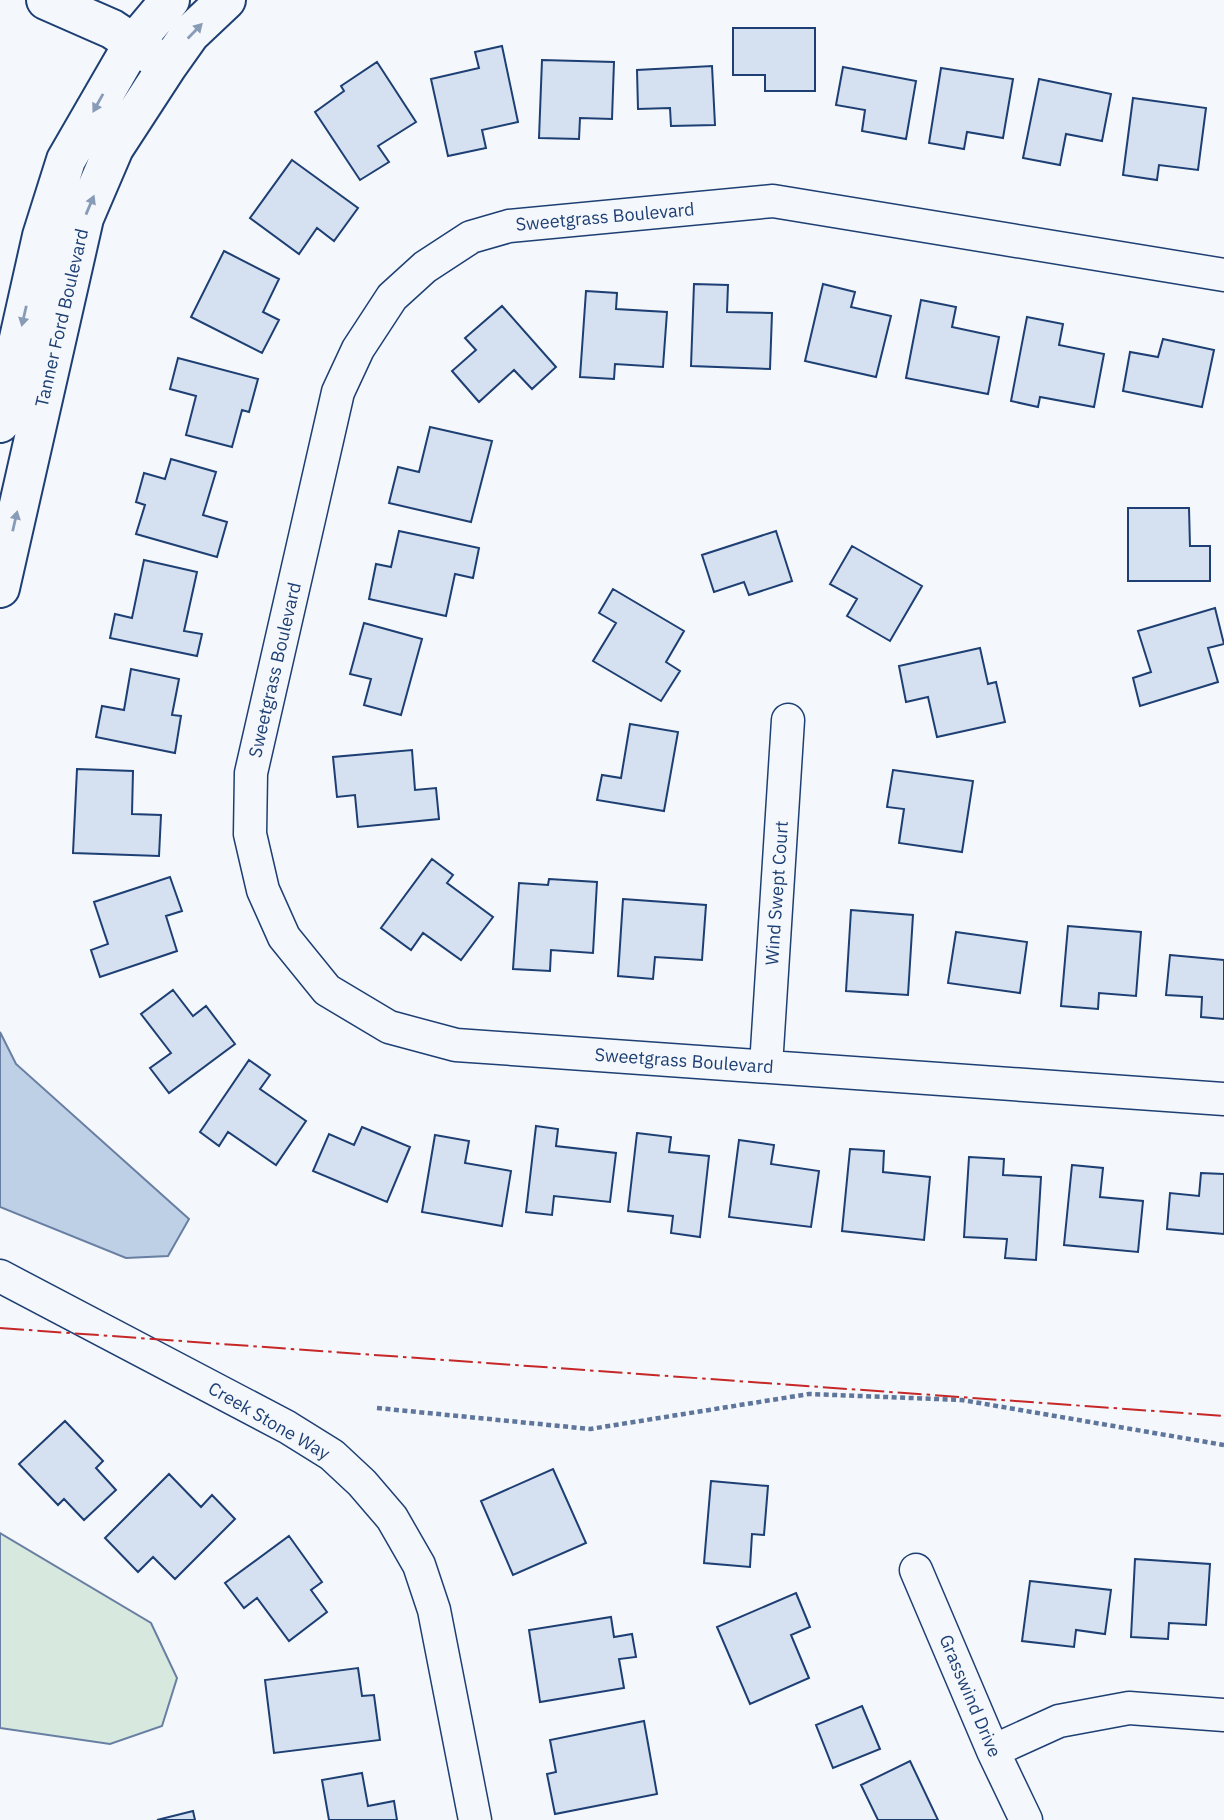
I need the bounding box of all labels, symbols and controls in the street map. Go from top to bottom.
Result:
one-way arrow [186,22,203,39]
one-way arrow [92,93,104,113]
one-way arrow [85,194,96,215]
street label: Sweetgrass Boulevard [515,197,695,236]
street label: Tanner Ford Boulevard [30,226,93,409]
one-way arrow [18,305,29,327]
one-way arrow [10,510,21,532]
street label: Sweetgrass Boulevard [243,580,306,760]
street label: Wind Swept Court [760,820,793,966]
street label: Sweetgrass Boulevard [594,1043,774,1078]
street label: Creek Stone Way [204,1376,334,1465]
street label: Grasswind Drive [934,1631,1007,1761]

